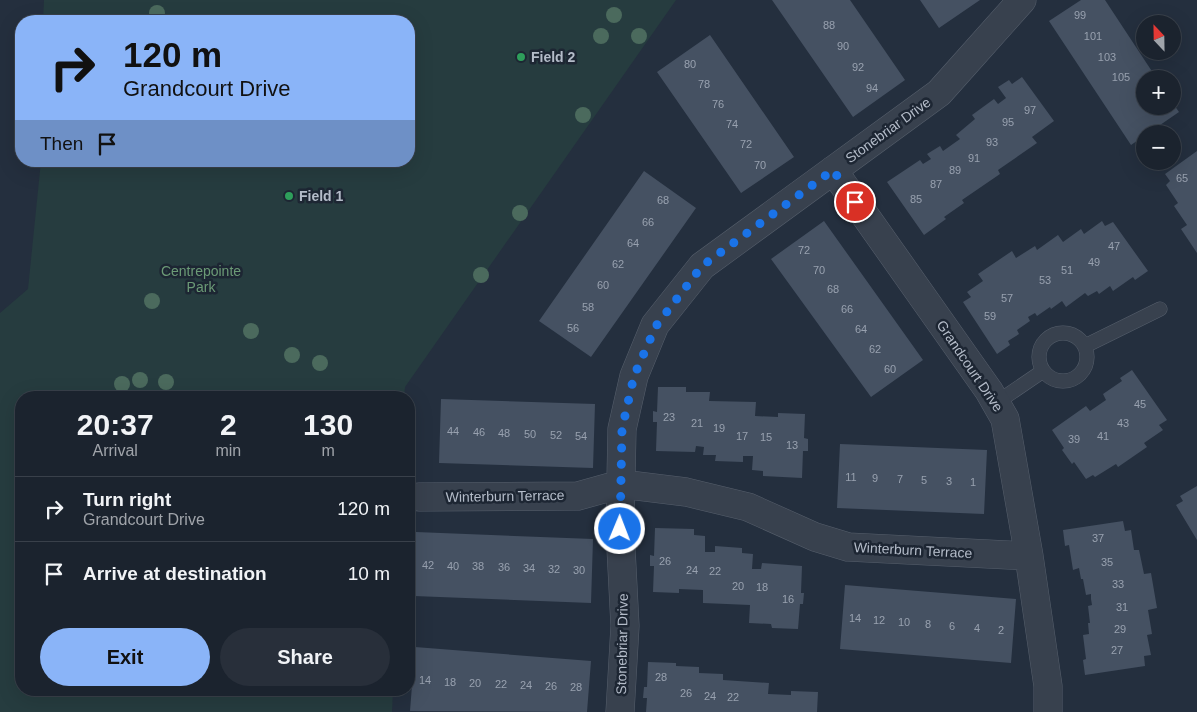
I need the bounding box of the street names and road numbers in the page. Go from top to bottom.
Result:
street label: Stonebriar Drive [842,94,934,166]
street label: Grandcourt Drive [934,317,1007,415]
street label: Winterburn Terrace [445,487,565,505]
street label: Winterburn Terrace [853,539,973,561]
street label: Stonebriar Drive [613,593,631,695]

